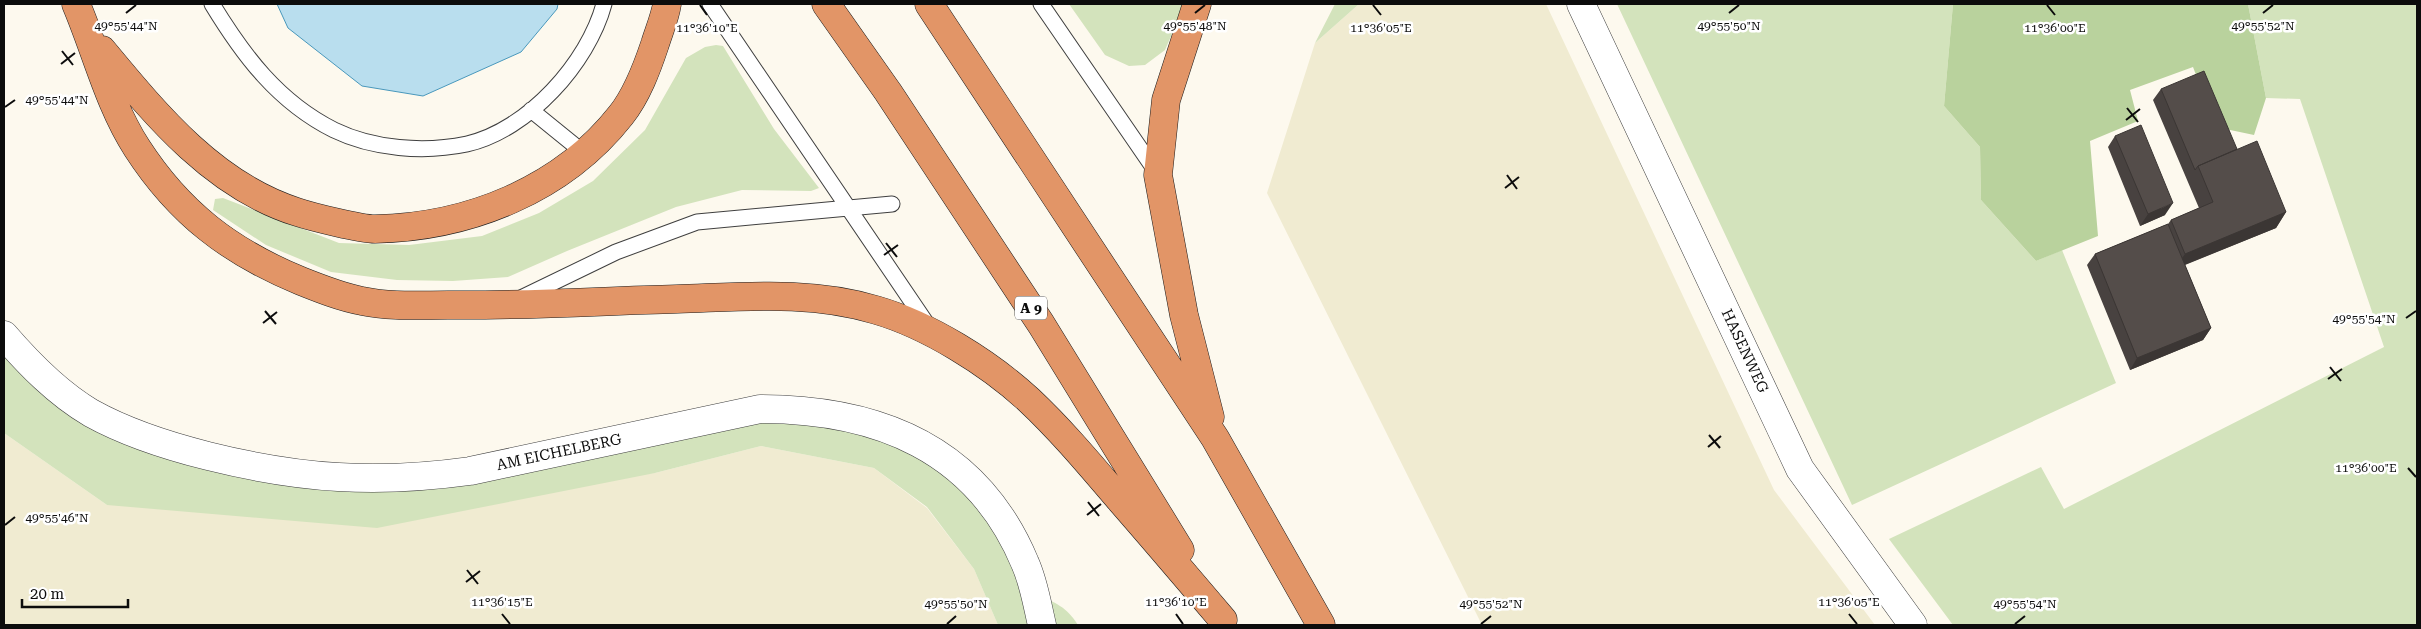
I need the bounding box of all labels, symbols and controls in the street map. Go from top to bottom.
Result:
text: 49°55'44"N [94,19,158,33]
text: 49°55'48"N [1163,19,1227,33]
text: 49°55'50"N [1697,19,1761,33]
text: 49°55'52"N [2231,19,2295,33]
text: 11°36'10"E [676,21,738,35]
text: 11°36'05"E [1350,21,1412,35]
text: 11°36'00"E [2024,21,2086,35]
text: 49°55'44"N [25,93,89,107]
road number: A 9 [1015,296,1047,320]
street label: HASENWEG [1718,306,1772,396]
text: 49°55'54"N [2332,312,2396,326]
street label: AM EICHELBERG [495,430,624,474]
text: 11°36'00"E [2335,461,2397,475]
text: 49°55'46"N [25,511,89,525]
scale bar [22,576,129,608]
text: 20 m [30,585,65,603]
text: 11°36'15"E [471,595,533,609]
text: 11°36'10"E [1145,595,1207,609]
text: 11°36'05"E [1818,595,1880,609]
text: 49°55'50"N [924,597,988,611]
text: 49°55'52"N [1459,597,1523,611]
text: 49°55'54"N [1993,597,2057,611]

